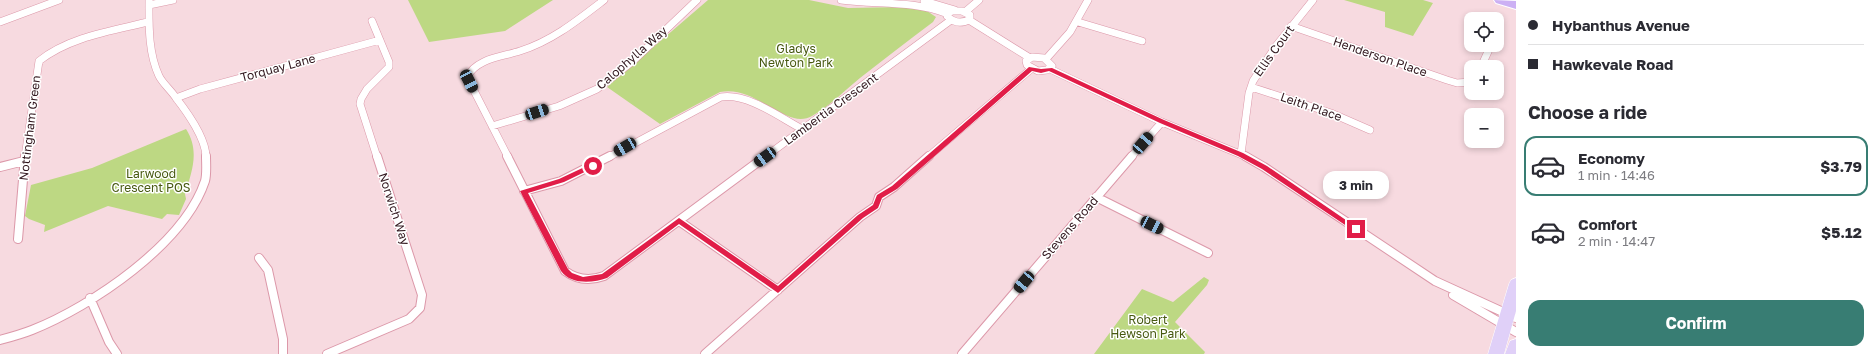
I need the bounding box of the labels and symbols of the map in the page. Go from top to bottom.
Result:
street label: Ellis Court [1250,22,1297,79]
street label: Calophylla Way [593,23,670,92]
street label: Henderson Place [1331,33,1429,80]
park label: Gladys Newton Park [759,41,833,70]
street label: Torquay Lane [239,50,317,85]
car [458,68,480,94]
street label: Lambertia Crescent [781,69,881,148]
street label: Nottingham Green [16,74,43,181]
street label: Leith Place [1278,89,1344,124]
car [524,103,550,121]
car [1131,130,1155,156]
car [612,136,638,158]
car [752,145,778,169]
route start [584,157,602,175]
park label: Larwood Crescent POS [111,166,191,195]
street label: Norwich Way [376,171,413,247]
callout: 3 min [1323,171,1389,199]
street label: Stevens Road [1038,193,1101,262]
car [1139,214,1165,236]
route end [1347,220,1365,238]
car [1012,269,1036,295]
park label: Robert Hewson Park [1110,312,1186,341]

